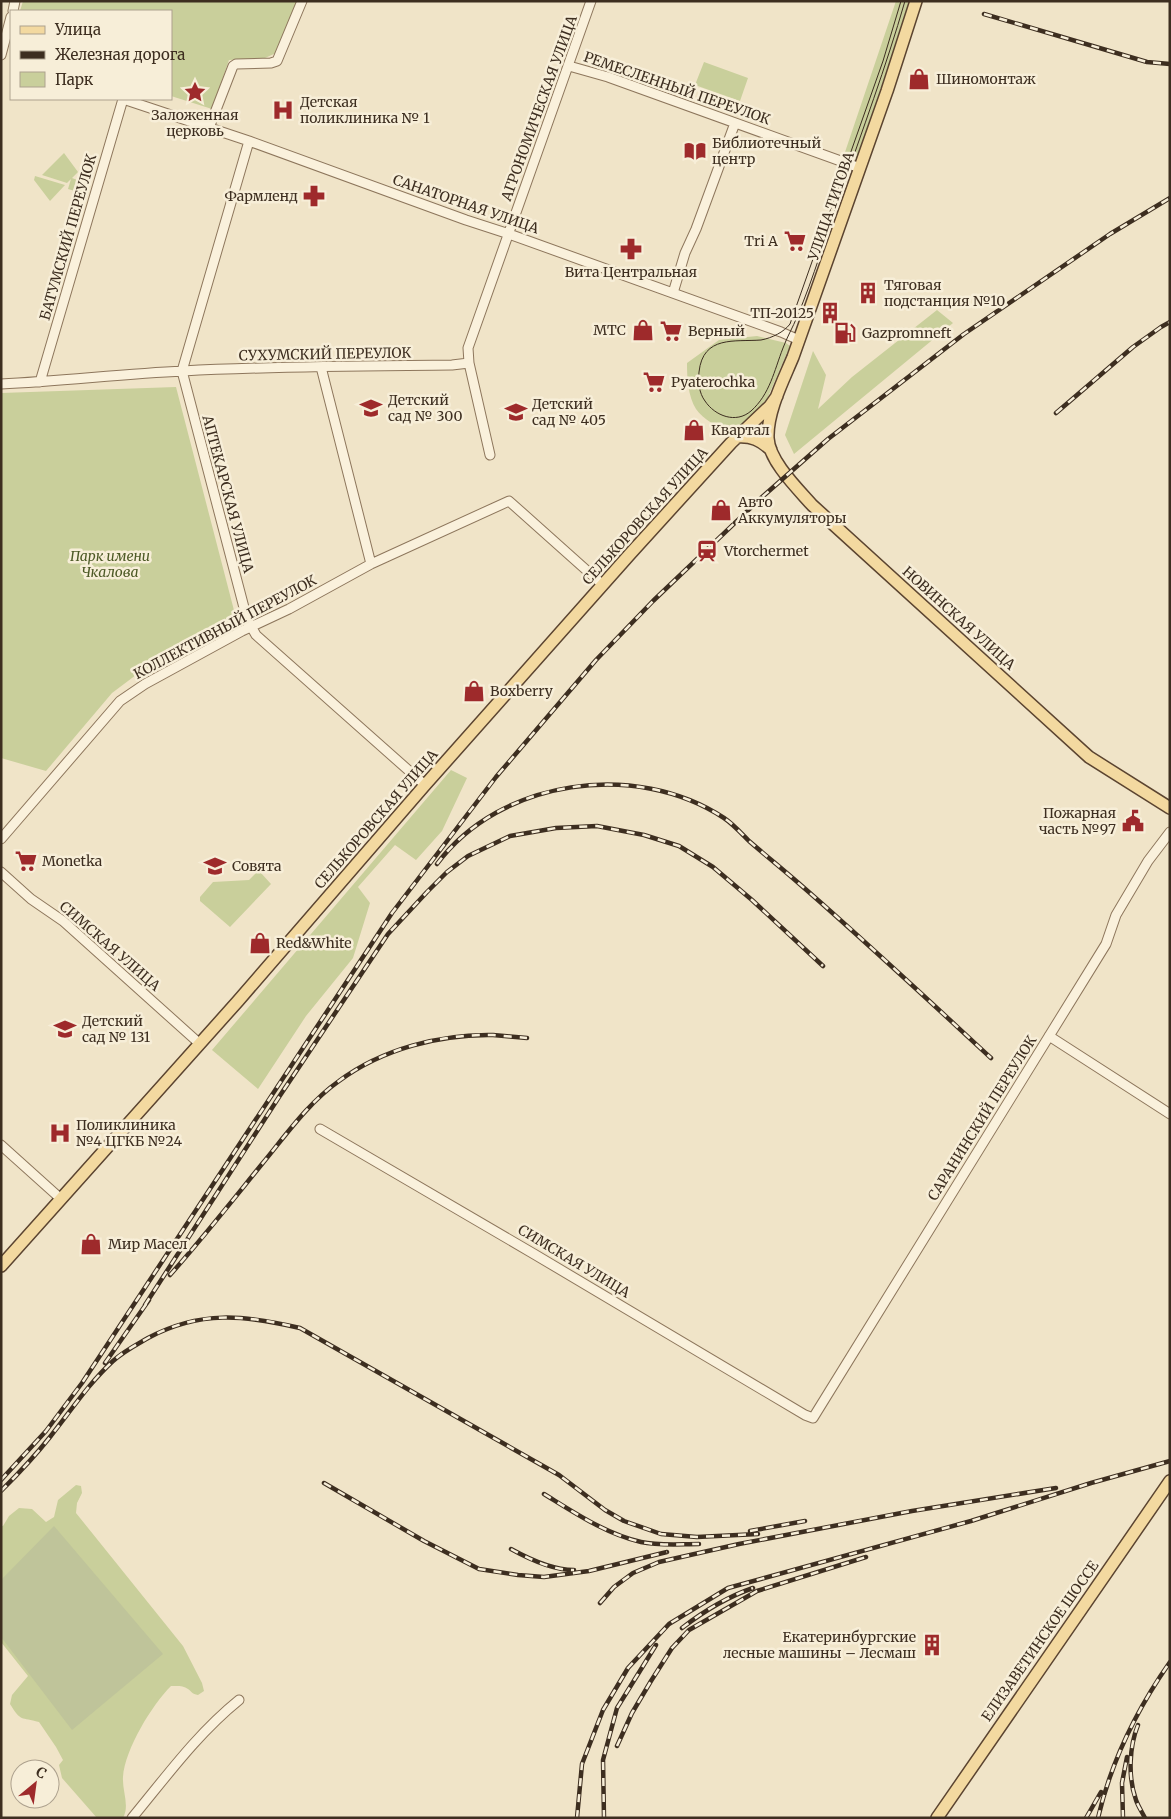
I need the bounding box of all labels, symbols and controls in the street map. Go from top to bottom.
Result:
legend [10,10,172,100]
street label: АГРОНОМИЧЕСКАЯ УЛИЦА [497,13,581,204]
text: Улица [54,20,101,39]
text: Железная дорога [55,45,185,64]
street label: РЕМЕСЛЕННЫЙ ПЕРЕУЛОК [581,48,773,128]
shop icon: Шиномонтаж [906,66,932,92]
text: Парк [55,70,94,89]
place label: Шиномонтаж [936,70,1036,88]
place icon: Заложенная церковь [182,79,208,105]
place label: Детская поликлиника № 1 [300,93,430,127]
hospital icon: Детская поликлиника № 1 [270,97,296,123]
place label: Заложенная церковь [151,106,239,140]
place label: Библиотечный центр [712,134,821,168]
library icon: Библиотечный центр [682,138,708,164]
street label: УЛИЦА ТИТОВА [804,149,858,264]
street label: БАТУМСКИЙ ПЕРЕУЛОК [36,152,100,322]
street label: САНАТОРНАЯ УЛИЦА [391,171,542,238]
pharmacy icon: Фармленд [301,183,327,209]
place label: Фармленд [225,187,298,205]
supermarket icon: Tri A [782,228,808,254]
place label: Tri A [744,232,778,250]
pharmacy icon: Вита Центральная [618,236,644,262]
place label: Вита Центральная [565,263,697,281]
place label: Тяговая подстанция №10 [884,276,1005,310]
building icon: Тяговая подстанция №10 [855,280,881,306]
building icon: ТП-20125 [817,300,843,326]
place label: ТП-20125 [750,304,814,322]
shop icon: МТС [630,317,656,343]
supermarket icon: Верный [658,318,684,344]
fuel station icon: Gazpromneft [832,320,858,346]
place label: МТС [593,321,626,339]
place label: Верный [688,322,745,340]
place label: Gazpromneft [862,324,952,342]
street label: СУХУМСКИЙ ПЕРЕУЛОК [239,343,411,365]
supermarket icon: Pyaterochka [641,369,667,395]
place label: Pyaterochka [671,373,756,391]
place label: Детский сад № 300 [388,391,463,425]
school or university icon: Детский сад № 300 [358,395,384,421]
place label: Детский сад № 405 [532,395,606,429]
school or university icon: Детский сад № 405 [503,399,529,425]
street label: АПТЕКАРСКАЯ УЛИЦА [198,412,258,575]
shop icon: Квартал [681,417,707,443]
place label: Квартал [711,421,770,439]
street label: СЕЛЬКОРОВСКАЯ УЛИЦА [578,443,712,589]
place label: Авто Аккумуляторы [737,493,847,527]
shop icon: Авто Аккумуляторы [708,497,734,523]
station icon: Vtorchermet [694,538,720,564]
place label: Vtorchermet [723,542,809,560]
park label: Парк имени Чкалова [70,547,150,581]
street label: НОВИНСКАЯ УЛИЦА [899,562,1019,674]
street label: КОЛЛЕКТИВНЫЙ ПЕРЕУЛОК [131,571,319,683]
shop icon: Boxberry [461,678,487,704]
place label: Boxberry [490,682,554,700]
street label: СЕЛЬКОРОВСКАЯ УЛИЦА [310,745,442,892]
place label: Пожарная часть №97 [1039,804,1116,838]
public building icon: Пожарная часть №97 [1120,808,1146,834]
supermarket icon: Monetka [13,848,39,874]
place label: Monetka [42,852,103,870]
school or university icon: Совята [202,853,228,879]
place label: Совята [232,857,282,875]
street label: СИМСКАЯ УЛИЦА [56,897,164,995]
shop icon: Red&White [247,930,273,956]
place label: Red&White [276,934,352,952]
place label: Детский сад № 131 [82,1012,150,1046]
school or university icon: Детский сад № 131 [52,1016,78,1042]
street label: САРАНИНСКИЙ ПЕРЕУЛОК [924,1032,1040,1204]
place label: Поликлиника №4 ЦГКБ №24 [76,1116,182,1150]
hospital icon: Поликлиника №4 ЦГКБ №24 [47,1120,73,1146]
street label: СИМСКАЯ УЛИЦА [515,1220,633,1302]
shop icon: Мир Масел [78,1231,104,1257]
place label: Мир Масел [108,1235,188,1253]
street label: ЕЛИЗАВЕТИНСКОЕ ШОССЕ [978,1557,1103,1725]
place label: Екатеринбургские лесные машины – Лесмаш [723,1628,916,1662]
building icon: Екатеринбургские лесные машины – Лесмаш [919,1632,945,1658]
north arrow [10,1759,60,1809]
text: С [33,1763,50,1783]

